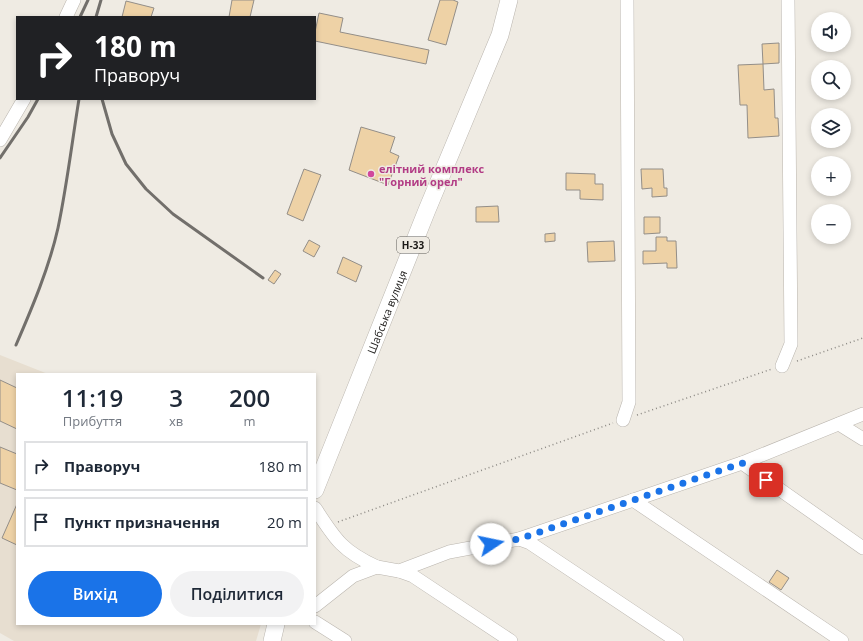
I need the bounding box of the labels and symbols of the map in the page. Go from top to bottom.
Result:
place label: елітний комплекс "Горний орел" [379,161,485,189]
marker: елітний комплекс "Горний орел" [366,169,376,179]
road number: Н-33 [397,237,429,253]
street label: Шабська вулиця [363,268,410,356]
pin [749,463,783,497]
position arrow [470,523,512,565]

